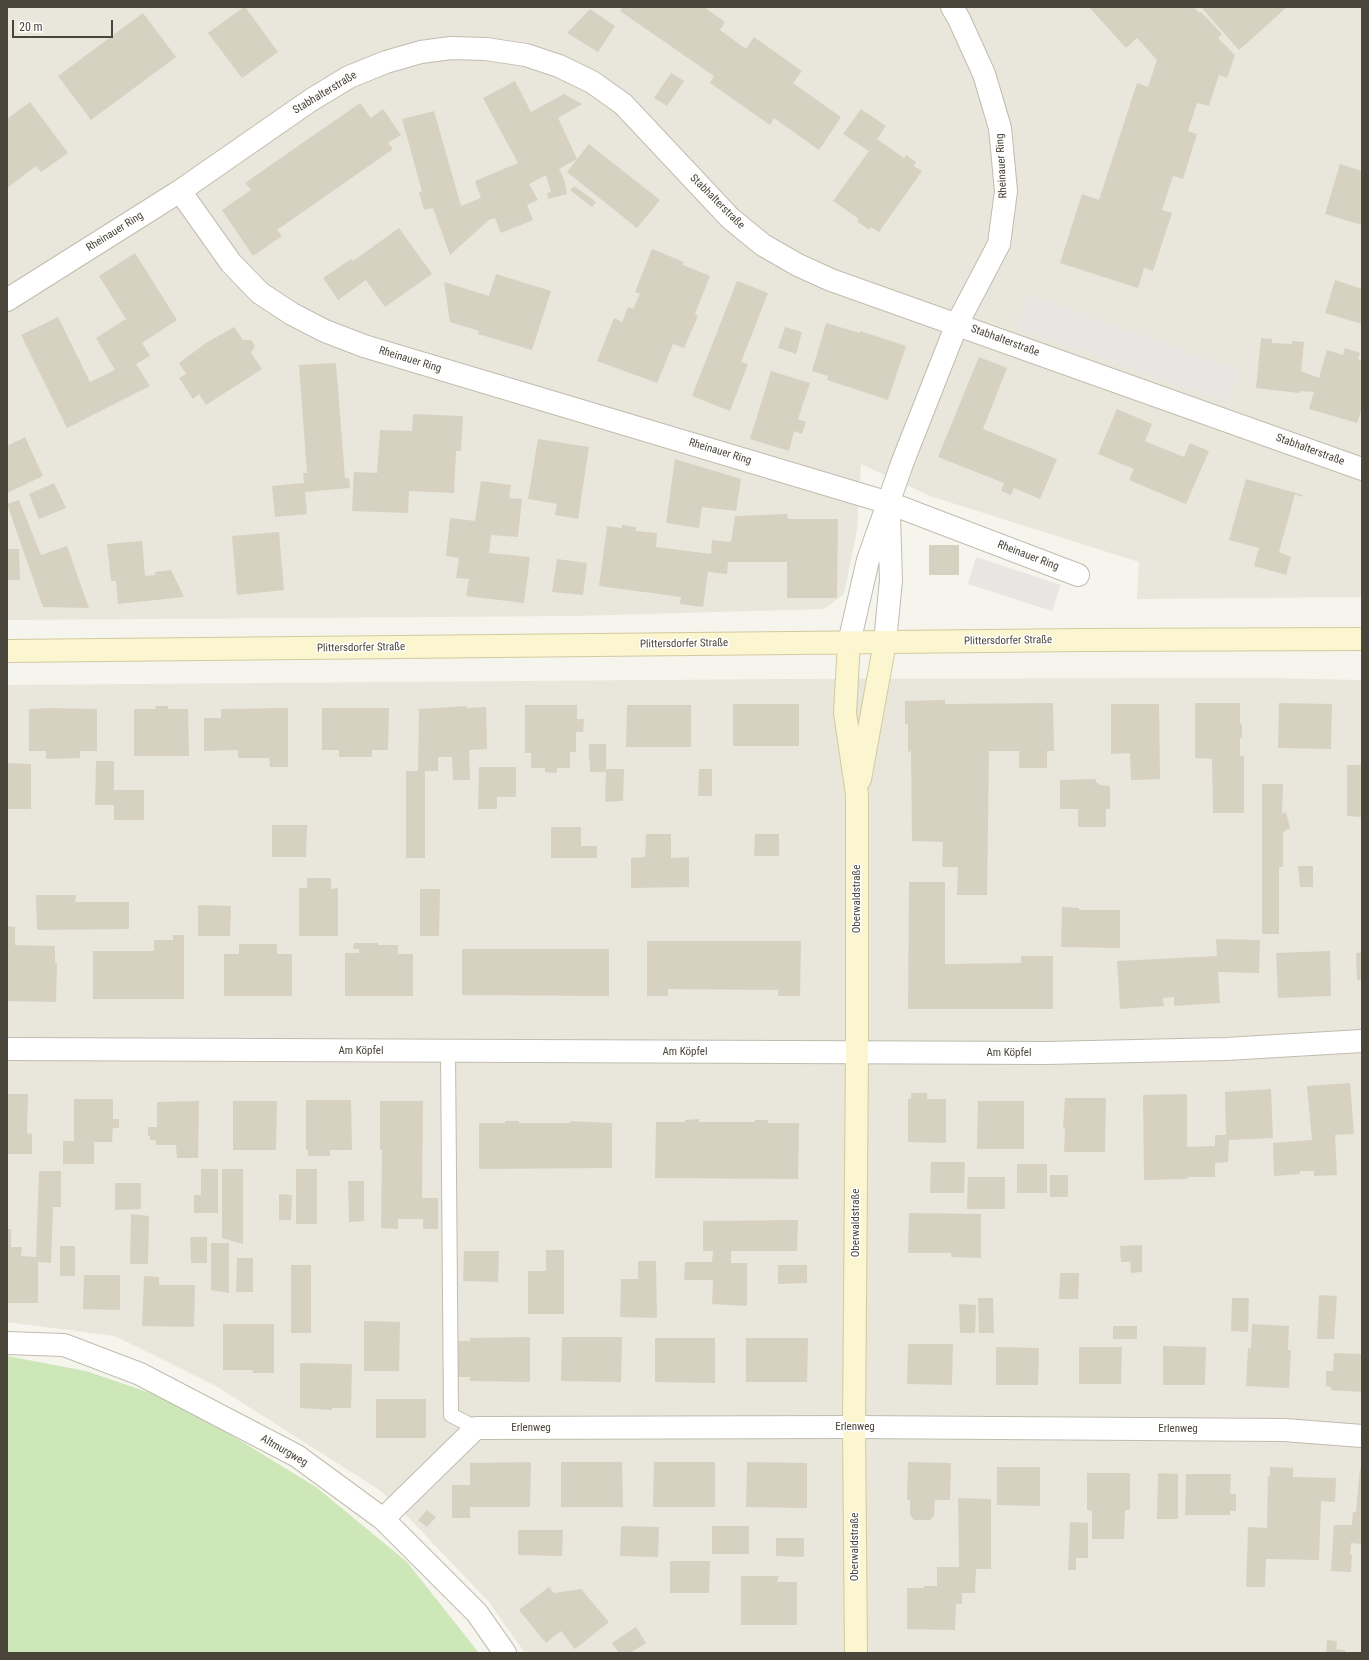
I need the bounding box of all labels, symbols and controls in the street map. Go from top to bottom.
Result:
scale bar [14,12,115,38]
text: 20 m [19,20,43,34]
street label: Stabhalterstraße [291,69,359,117]
street label: Rheinauer Ring [994,133,1010,199]
street label: Stabhalterstraße [687,172,747,232]
street label: Rheinauer Ring [84,209,146,255]
street label: Stabhalterstraße [969,322,1041,360]
street label: Rheinauer Ring [377,344,443,376]
street label: Stabhalterstraße [1274,431,1346,469]
street label: Rheinauer Ring [687,436,753,468]
street label: Rheinauer Ring [995,538,1061,574]
street label: Plittersdorfer Straße [964,634,1052,648]
street label: Plittersdorfer Straße [640,637,728,651]
street label: Plittersdorfer Straße [317,641,405,655]
street label: Oberwaldstraße [850,865,864,933]
street label: Am Köpfel [339,1044,383,1058]
street label: Am Köpfel [663,1045,707,1059]
street label: Am Köpfel [987,1046,1031,1060]
street label: Oberwaldstraße [849,1189,863,1257]
street label: Erlenweg [835,1420,875,1434]
street label: Erlenweg [511,1421,551,1435]
street label: Erlenweg [1158,1422,1198,1436]
street label: Altmurgweg [258,1432,310,1470]
street label: Oberwaldstraße [848,1513,862,1581]

